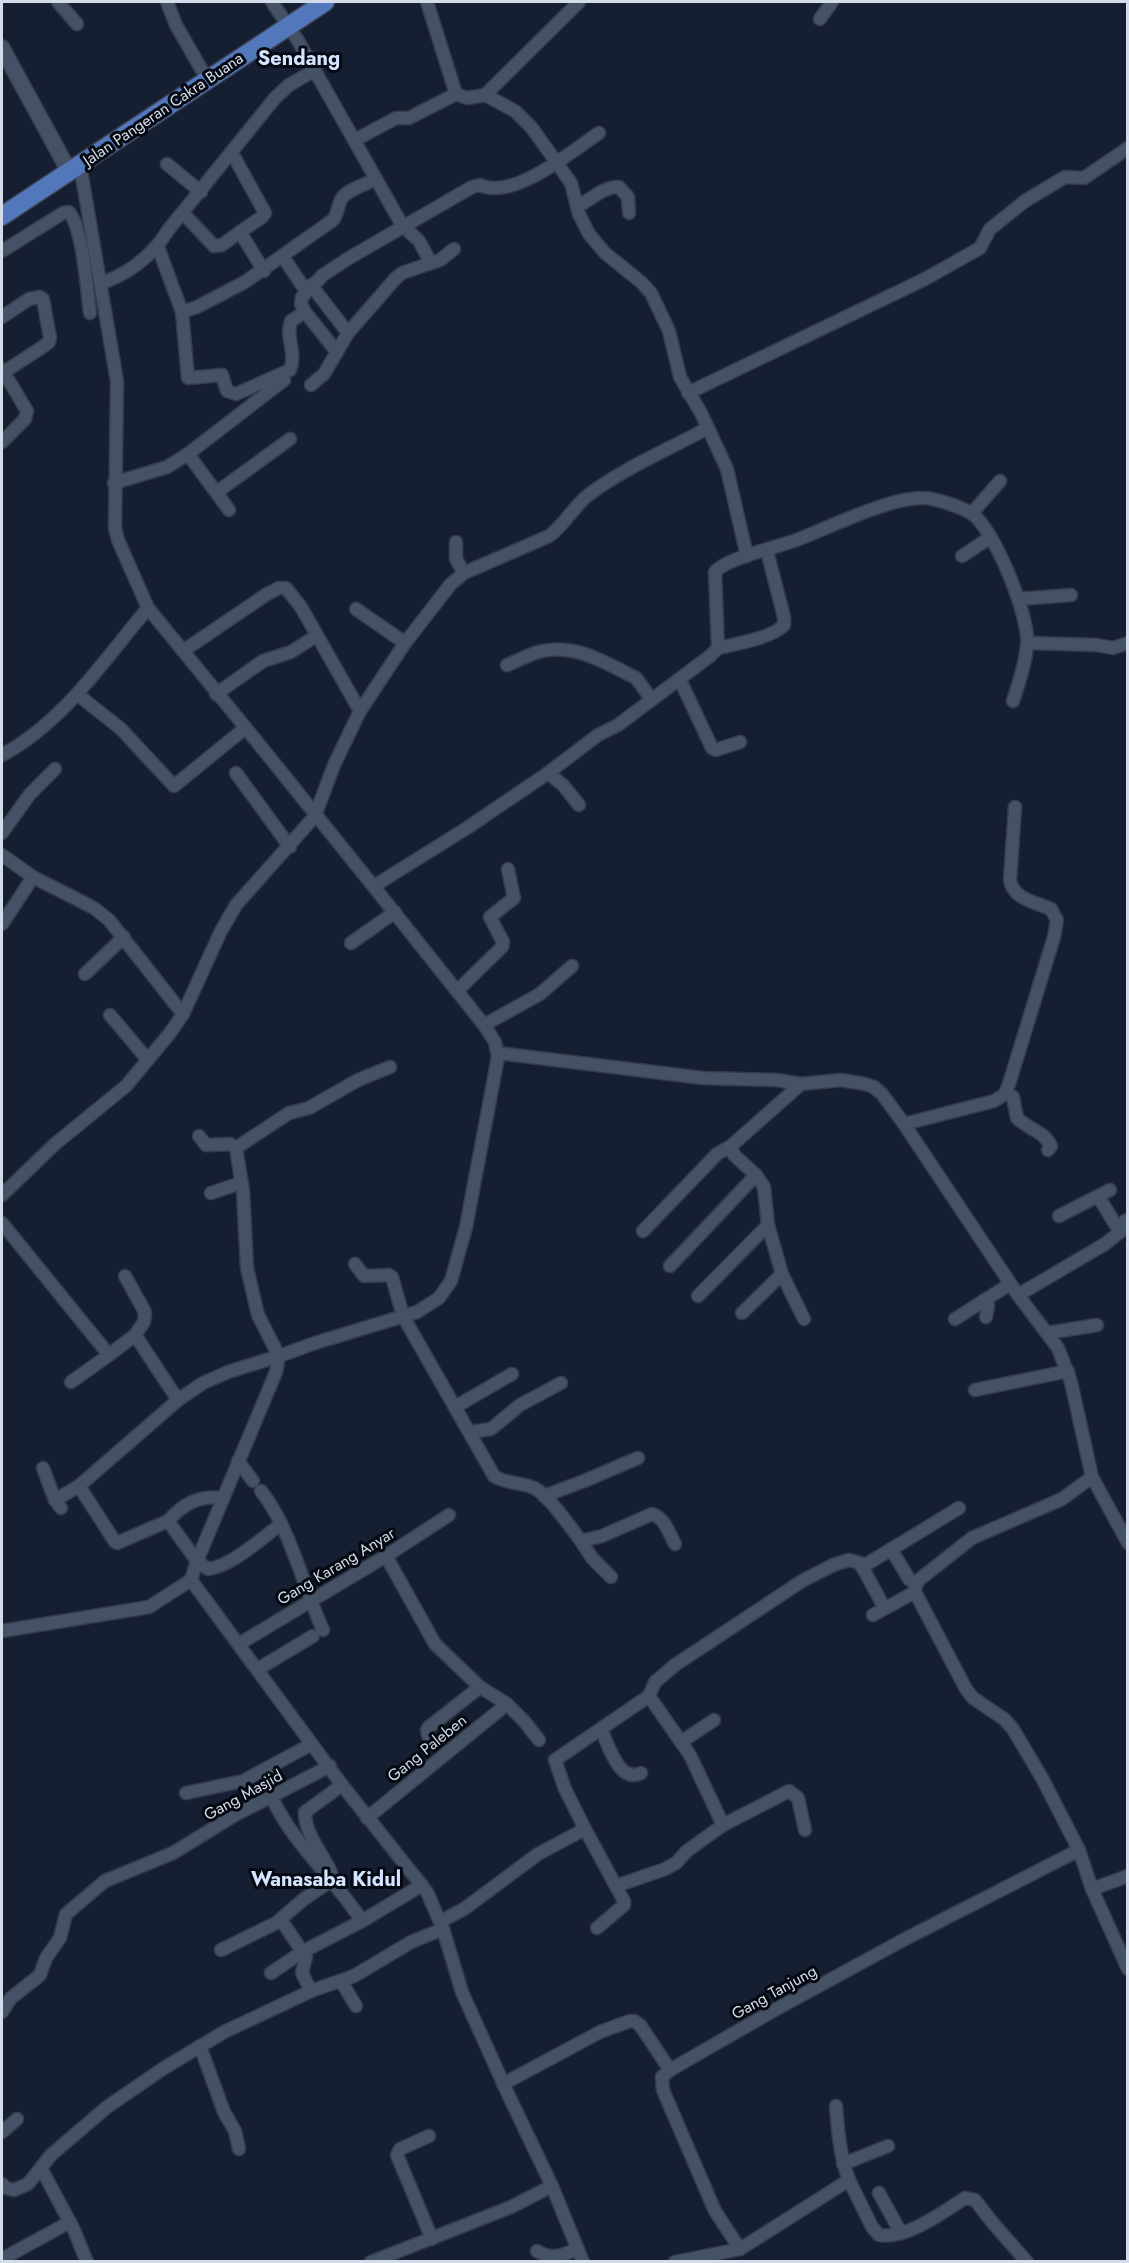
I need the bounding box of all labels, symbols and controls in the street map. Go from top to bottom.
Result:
district label: Sendang [258,44,340,73]
street label: Jalan Pangeran Cakra Buana [77,47,248,173]
street label: Gang Karang Anyar [273,1521,400,1610]
street label: Gang Paleben [382,1709,472,1787]
street label: Gang Masjid [199,1764,287,1826]
district label: Wanasaba Kidul [251,1865,401,1894]
street label: Gang Tanjung [727,1959,821,2025]

